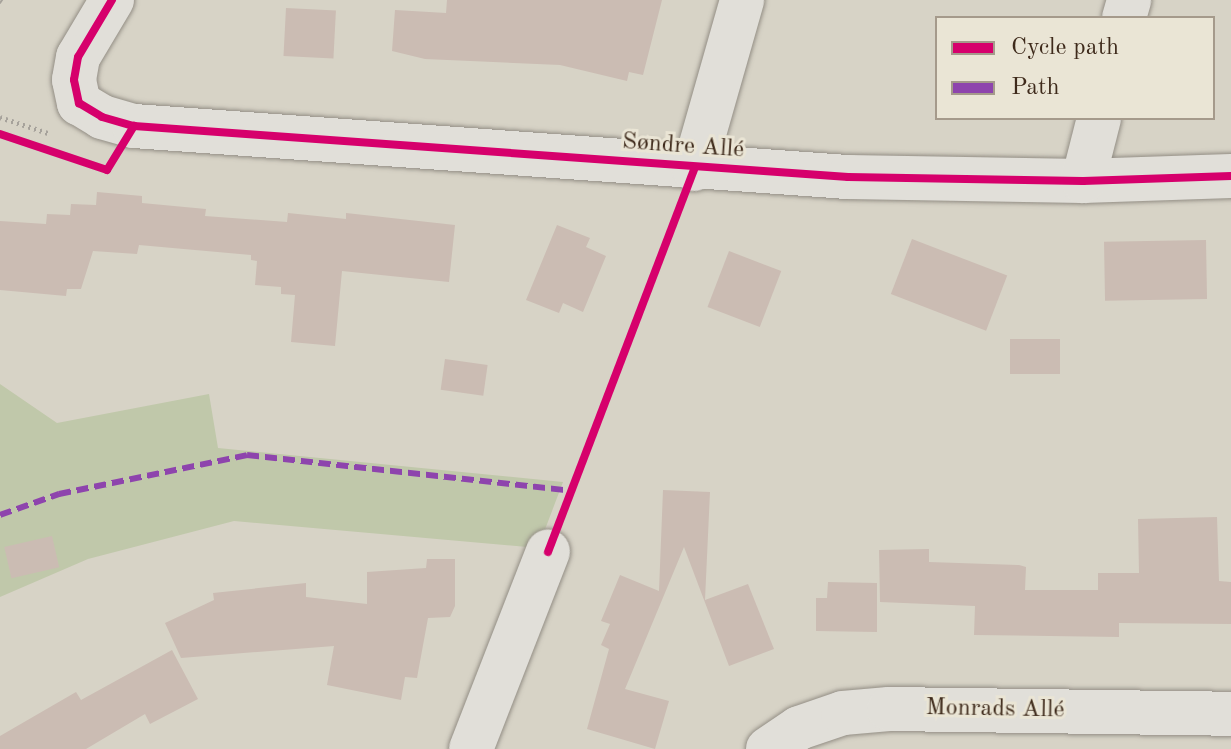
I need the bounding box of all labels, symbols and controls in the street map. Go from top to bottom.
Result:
legend [935,16,1215,120]
text: Cycle path [1011,36,1119,60]
text: Path [1011,76,1060,100]
street label: Søndre Allé [621,128,745,166]
street label: Monrads Allé [925,694,1065,726]

